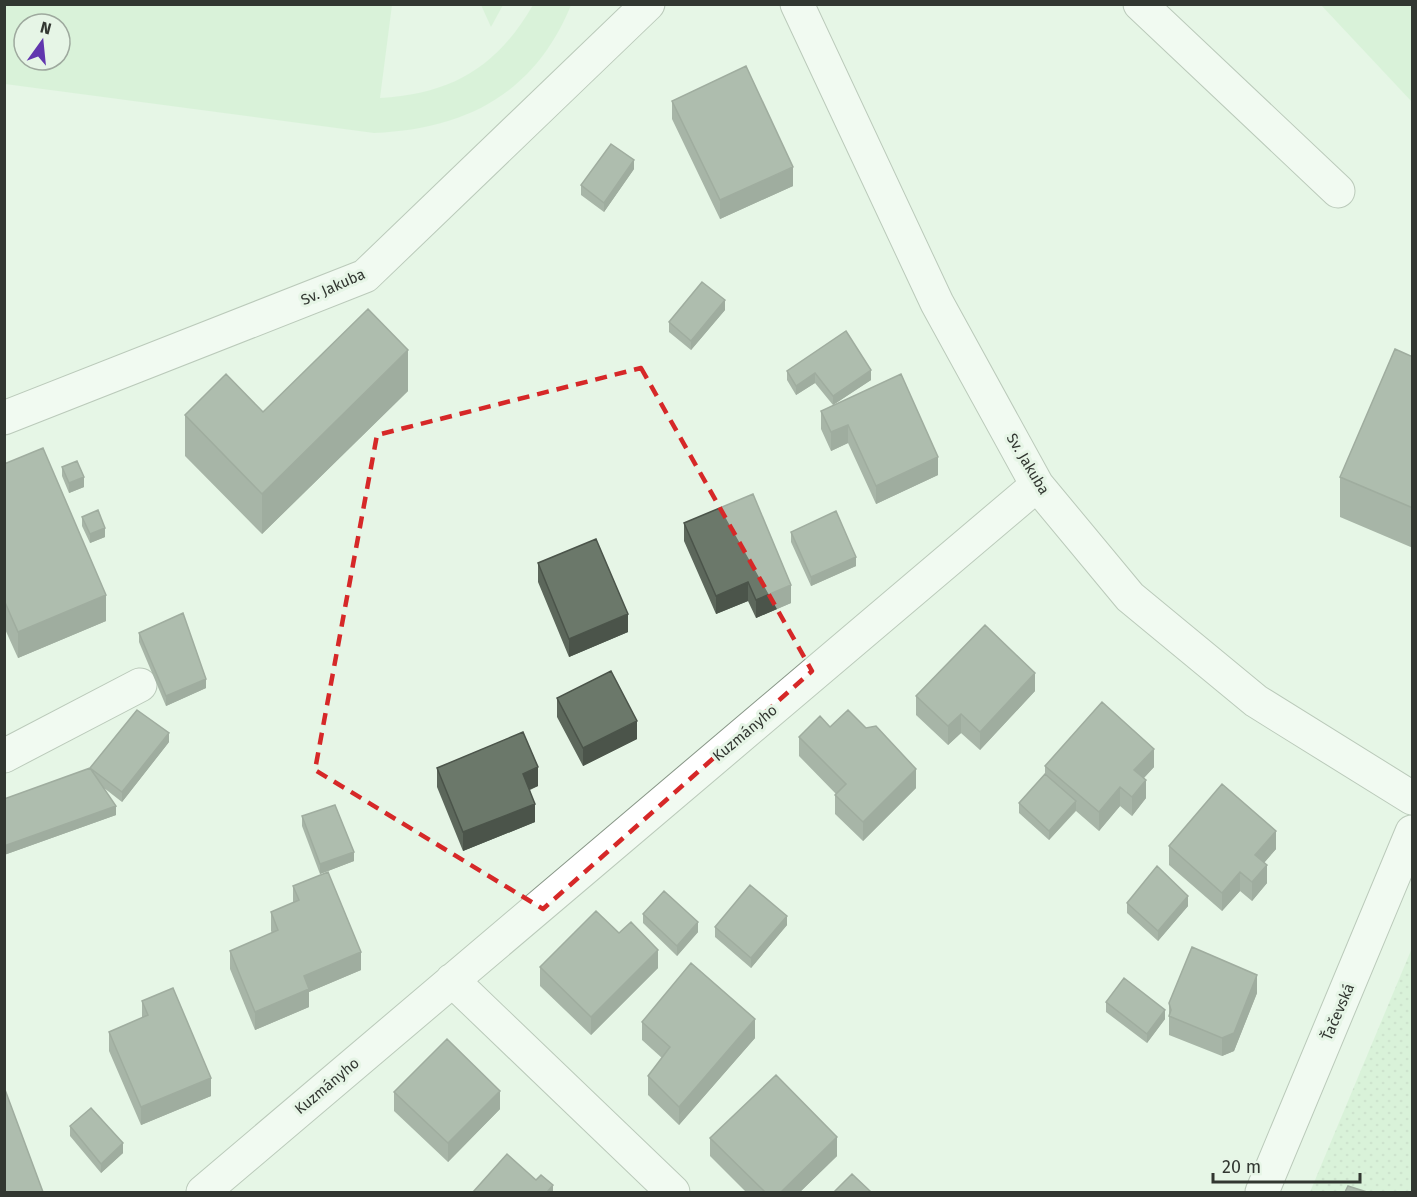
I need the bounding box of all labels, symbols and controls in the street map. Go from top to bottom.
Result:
north arrow [12,12,72,72]
text: N [38,17,53,39]
street label: Sv. Jakuba [298,265,368,309]
street label: Sv. Jakuba [1003,430,1053,498]
street label: Kuzmányho [709,701,781,765]
street label: Ťačevská [1318,981,1358,1043]
street label: Kuzmányho [291,1054,363,1118]
scale bar [1213,1146,1360,1184]
text: 20 m [1222,1156,1261,1178]

